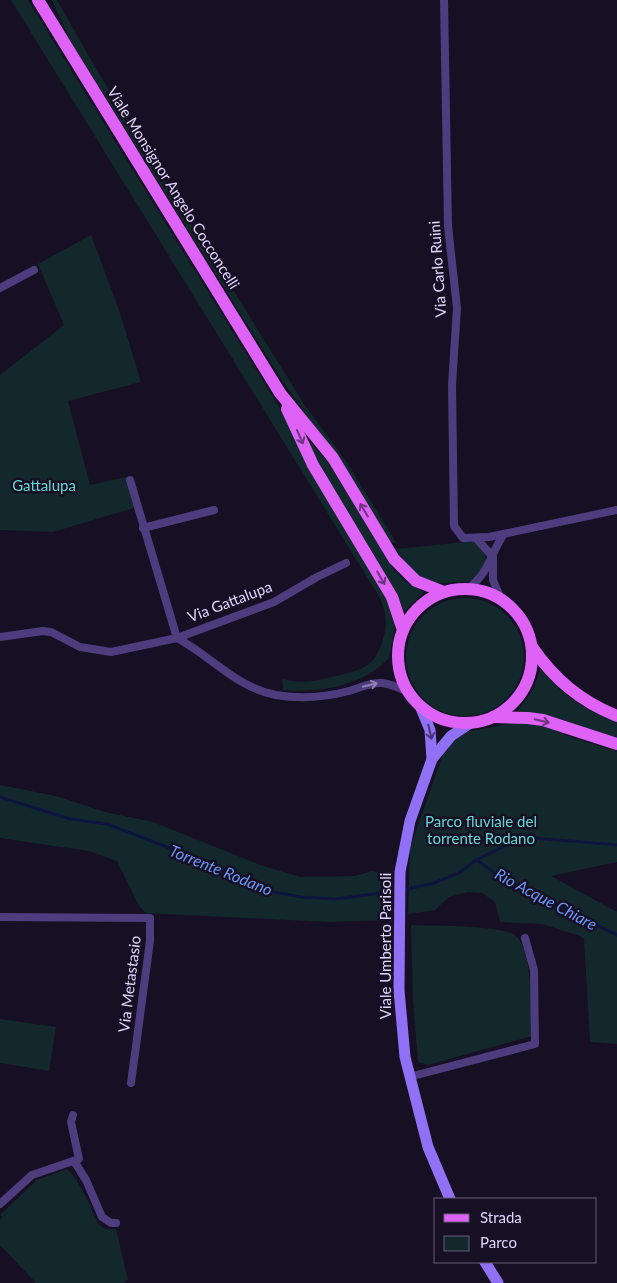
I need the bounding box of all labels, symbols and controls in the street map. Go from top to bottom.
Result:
street label: Viale Monsignor Angelo Cocconcelli [104,83,244,292]
street label: Via Carlo Ruini [425,220,449,318]
one-way arrow [296,429,305,444]
park label: Gattalupa [12,476,76,494]
one-way arrow [359,504,369,518]
one-way arrow [377,570,387,584]
street label: Via Gattalupa [185,577,274,625]
one-way arrow [362,680,378,689]
one-way arrow [533,717,549,726]
one-way arrow [426,723,435,739]
park label: Parco fluviale del torrente Rodano [425,812,537,847]
water label: Torrente Rodano [167,840,275,899]
water label: Rio Acque Chiare [492,864,601,934]
street label: Viale Umberto Parisoli [376,873,394,1019]
street label: Via Metastasio [114,934,144,1033]
legend [434,1198,597,1263]
text: Strada [480,1208,522,1226]
text: Parco [480,1233,517,1251]

